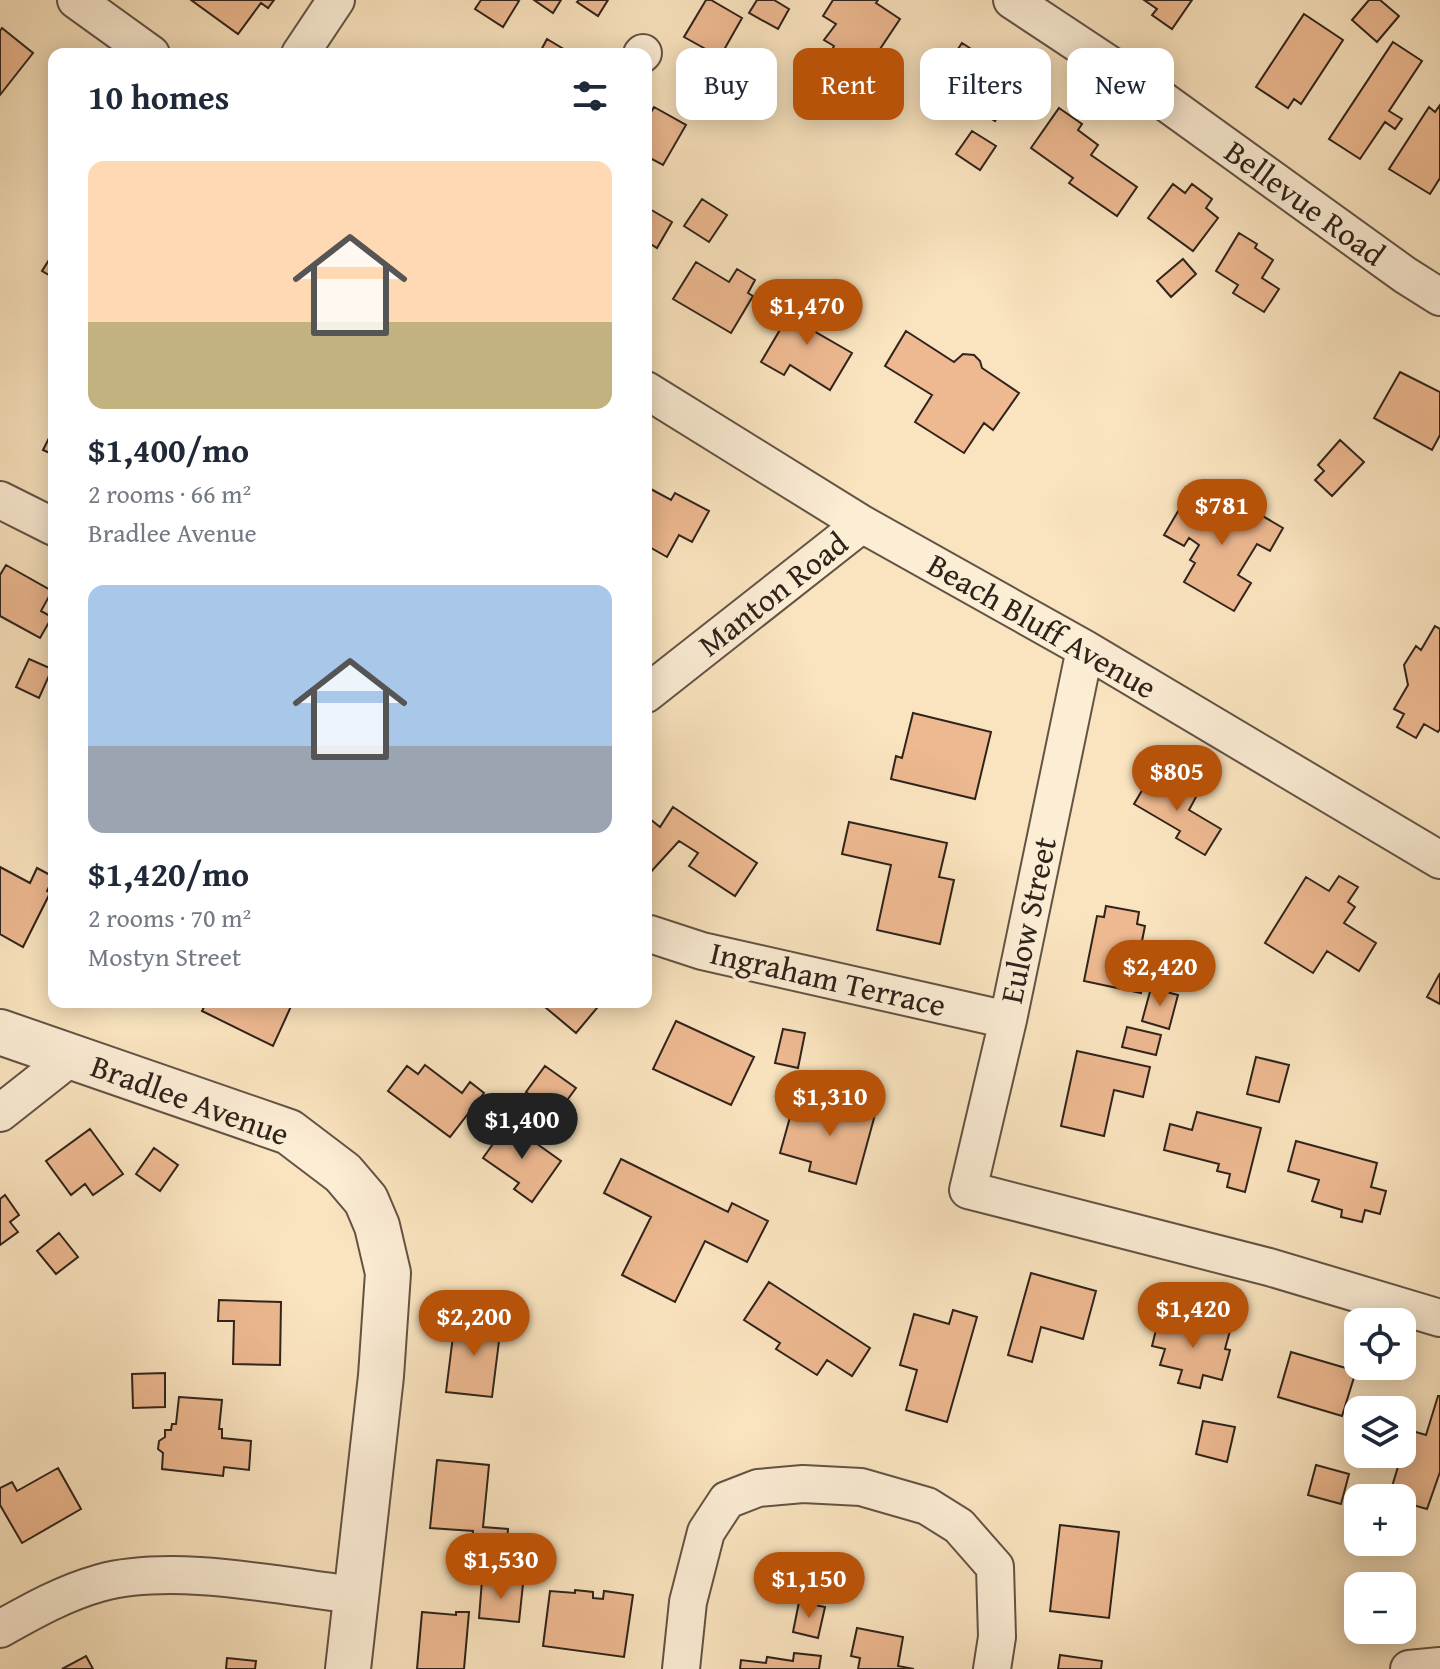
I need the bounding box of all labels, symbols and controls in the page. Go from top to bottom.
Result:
chip: Buy [676,48,777,120]
chip: Rent [793,48,904,120]
chip: Filters [920,48,1051,120]
chip: New [1067,48,1174,120]
text: 10 homes [88,72,229,121]
icon: filters [568,74,612,118]
street label: Bellevue Road [1215,128,1395,277]
icon: home [278,213,422,357]
pin: $1,470 [742,279,872,347]
text: $1,470 [770,285,844,324]
text: $1,400/mo [88,425,249,474]
text: 2 rooms · 66 m² [88,474,251,513]
pin: $781 [1175,479,1269,547]
text: $781 [1195,485,1249,524]
text: Bradlee Avenue [88,513,257,552]
street label: Manton Road [688,520,858,667]
street label: Beach Bluff Avenue [919,541,1165,710]
icon: home [278,637,422,781]
pin: $805 [1130,745,1224,813]
text: $805 [1150,751,1204,790]
street label: Eulow Street [987,832,1068,1007]
text: $1,420/mo [88,849,249,898]
text: 2 rooms · 70 m² [88,898,251,937]
street label: Ingraham Terrace [706,929,950,1028]
text: Mostyn Street [88,937,241,976]
pin: $2,420 [1095,940,1225,1008]
text: $2,420 [1123,946,1197,985]
street label: Bradlee Avenue [85,1042,296,1157]
pin: $1,310 [765,1070,895,1138]
text: $1,310 [793,1076,867,1115]
pin: $1,400 [457,1093,587,1161]
text: $1,400 [485,1099,559,1138]
pin: $1,420 [1128,1282,1258,1350]
text: $1,420 [1156,1288,1230,1327]
pin: $2,200 [409,1290,539,1358]
text: $2,200 [437,1296,511,1335]
map controls [1344,1308,1416,1644]
button: locate [1344,1308,1416,1380]
button: layers [1344,1396,1416,1468]
button: + [1344,1484,1416,1556]
pin: $1,530 [436,1533,566,1601]
text: $1,530 [464,1539,538,1578]
pin: $1,150 [744,1552,874,1620]
text: $1,150 [772,1558,846,1597]
button: − [1344,1572,1416,1644]

